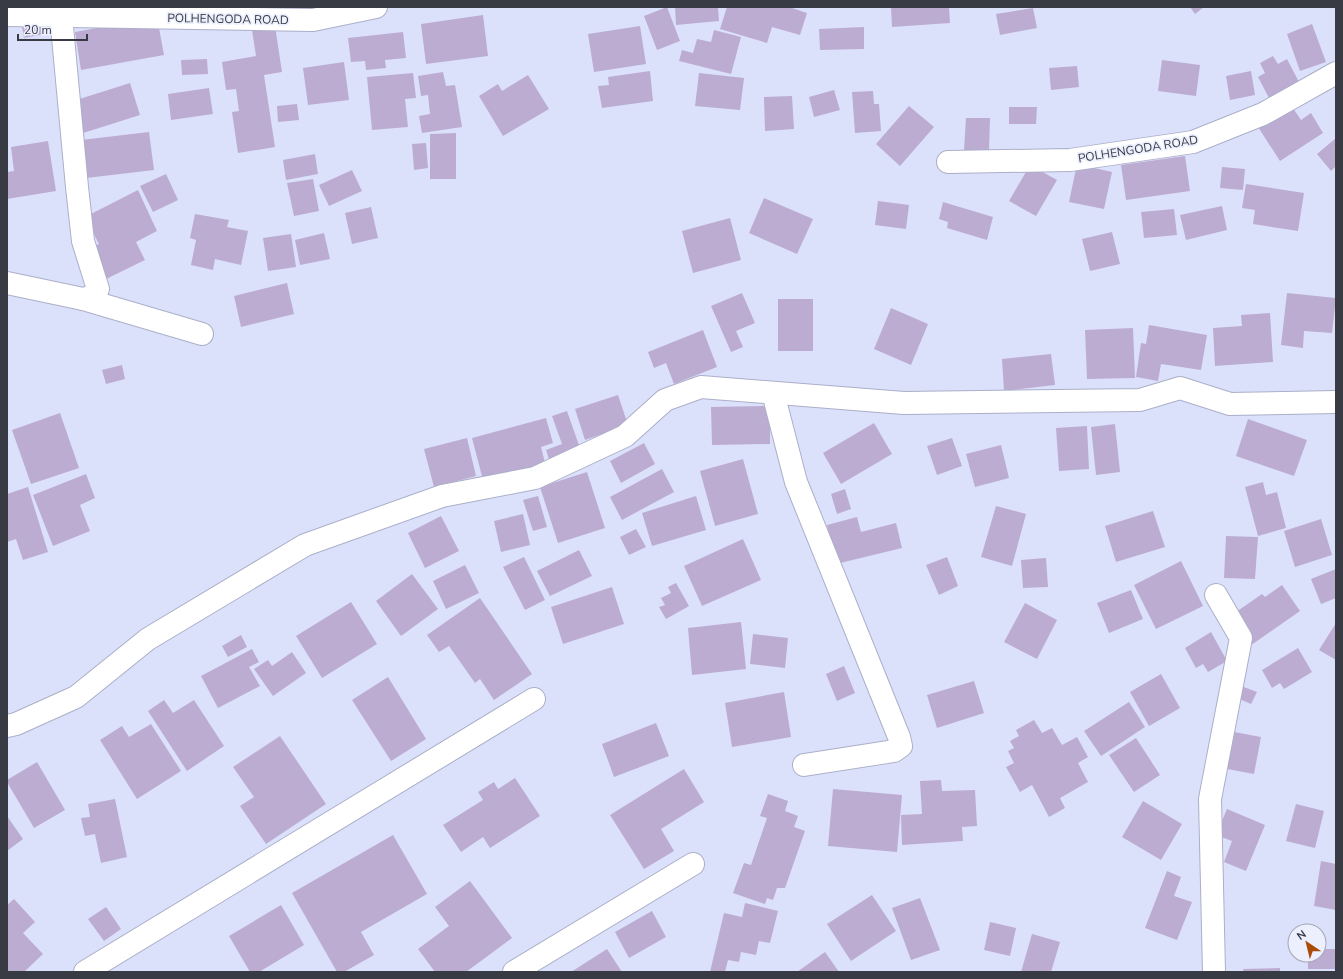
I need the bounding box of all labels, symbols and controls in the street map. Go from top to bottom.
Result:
street label: POLHENGODA ROAD [167,10,289,28]
scale bar [18,16,87,42]
text: 20 m [24,22,52,38]
street label: POLHENGODA ROAD [1077,132,1199,166]
north arrow [1287,923,1327,963]
text: N [1294,927,1309,944]

